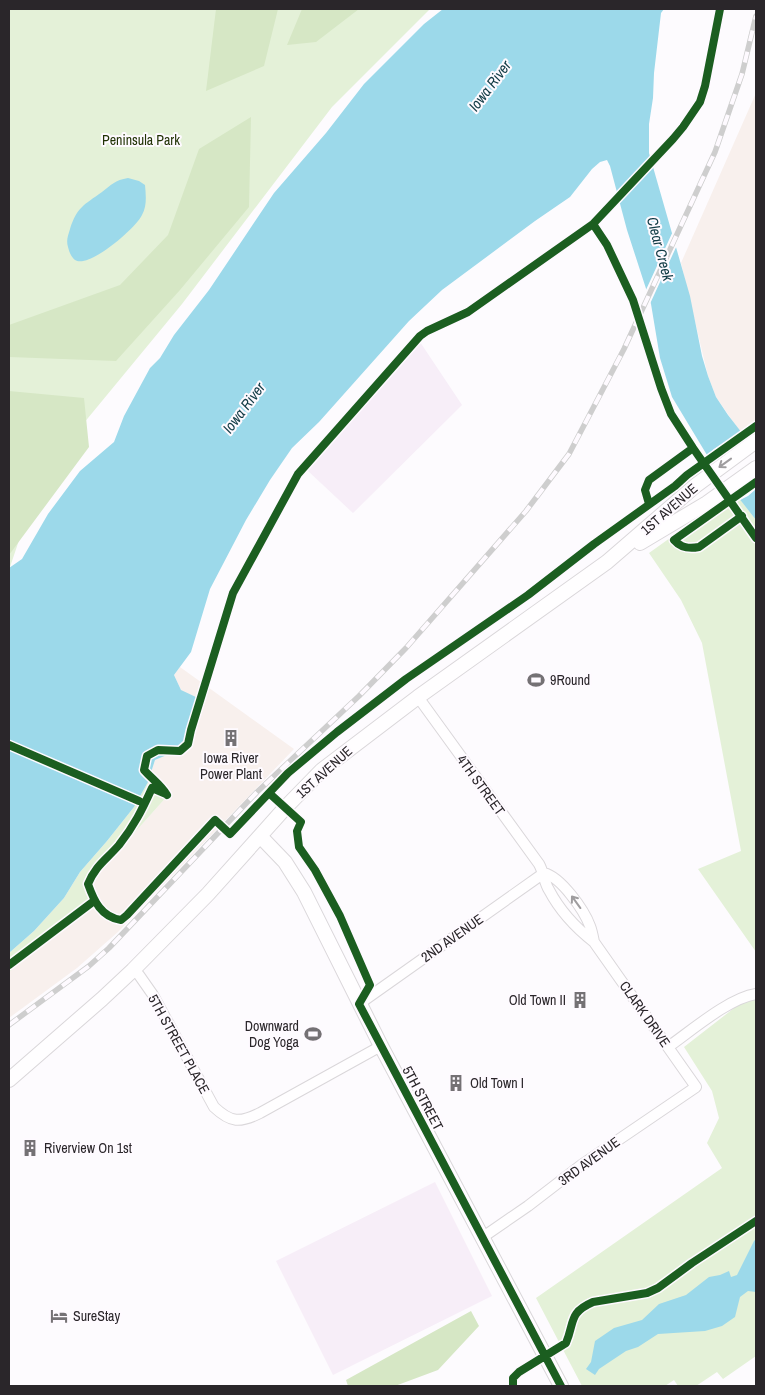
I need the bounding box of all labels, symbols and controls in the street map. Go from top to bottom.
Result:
water label: Iowa River [464,55,516,115]
park label: Peninsula Park [102,131,180,149]
water label: Clear Creek [642,214,679,284]
water label: Iowa River [218,377,270,437]
one-way arrow [719,458,733,469]
street label: 1ST AVENUE [637,479,701,539]
sports icon: 9Round [526,670,546,690]
place label: 9Round [550,671,590,689]
building icon: Iowa River Power Plant [221,728,241,748]
street label: 1ST AVENUE [292,742,356,802]
place label: Iowa River Power Plant [200,749,262,783]
street label: 4TH STREET [453,751,509,819]
one-way arrow [571,895,581,909]
street label: 2ND AVENUE [417,910,487,966]
street label: CLARK DRIVE [616,977,674,1051]
building icon: Old Town II [570,990,590,1010]
street label: 5TH STREET PLACE [144,991,214,1097]
place label: Old Town II [509,991,566,1009]
place label: Downward Dog Yoga [245,1017,300,1051]
sports icon: Downward Dog Yoga [303,1024,323,1044]
street label: 5TH STREET [399,1063,447,1133]
building icon: Old Town I [446,1073,466,1093]
place label: Old Town I [470,1074,524,1092]
street label: 3RD AVENUE [555,1133,623,1189]
building icon: Riverview On 1st [20,1138,40,1158]
place label: Riverview On 1st [44,1139,132,1157]
hotel icon: SureStay [49,1306,69,1326]
place label: SureStay [73,1307,120,1325]

